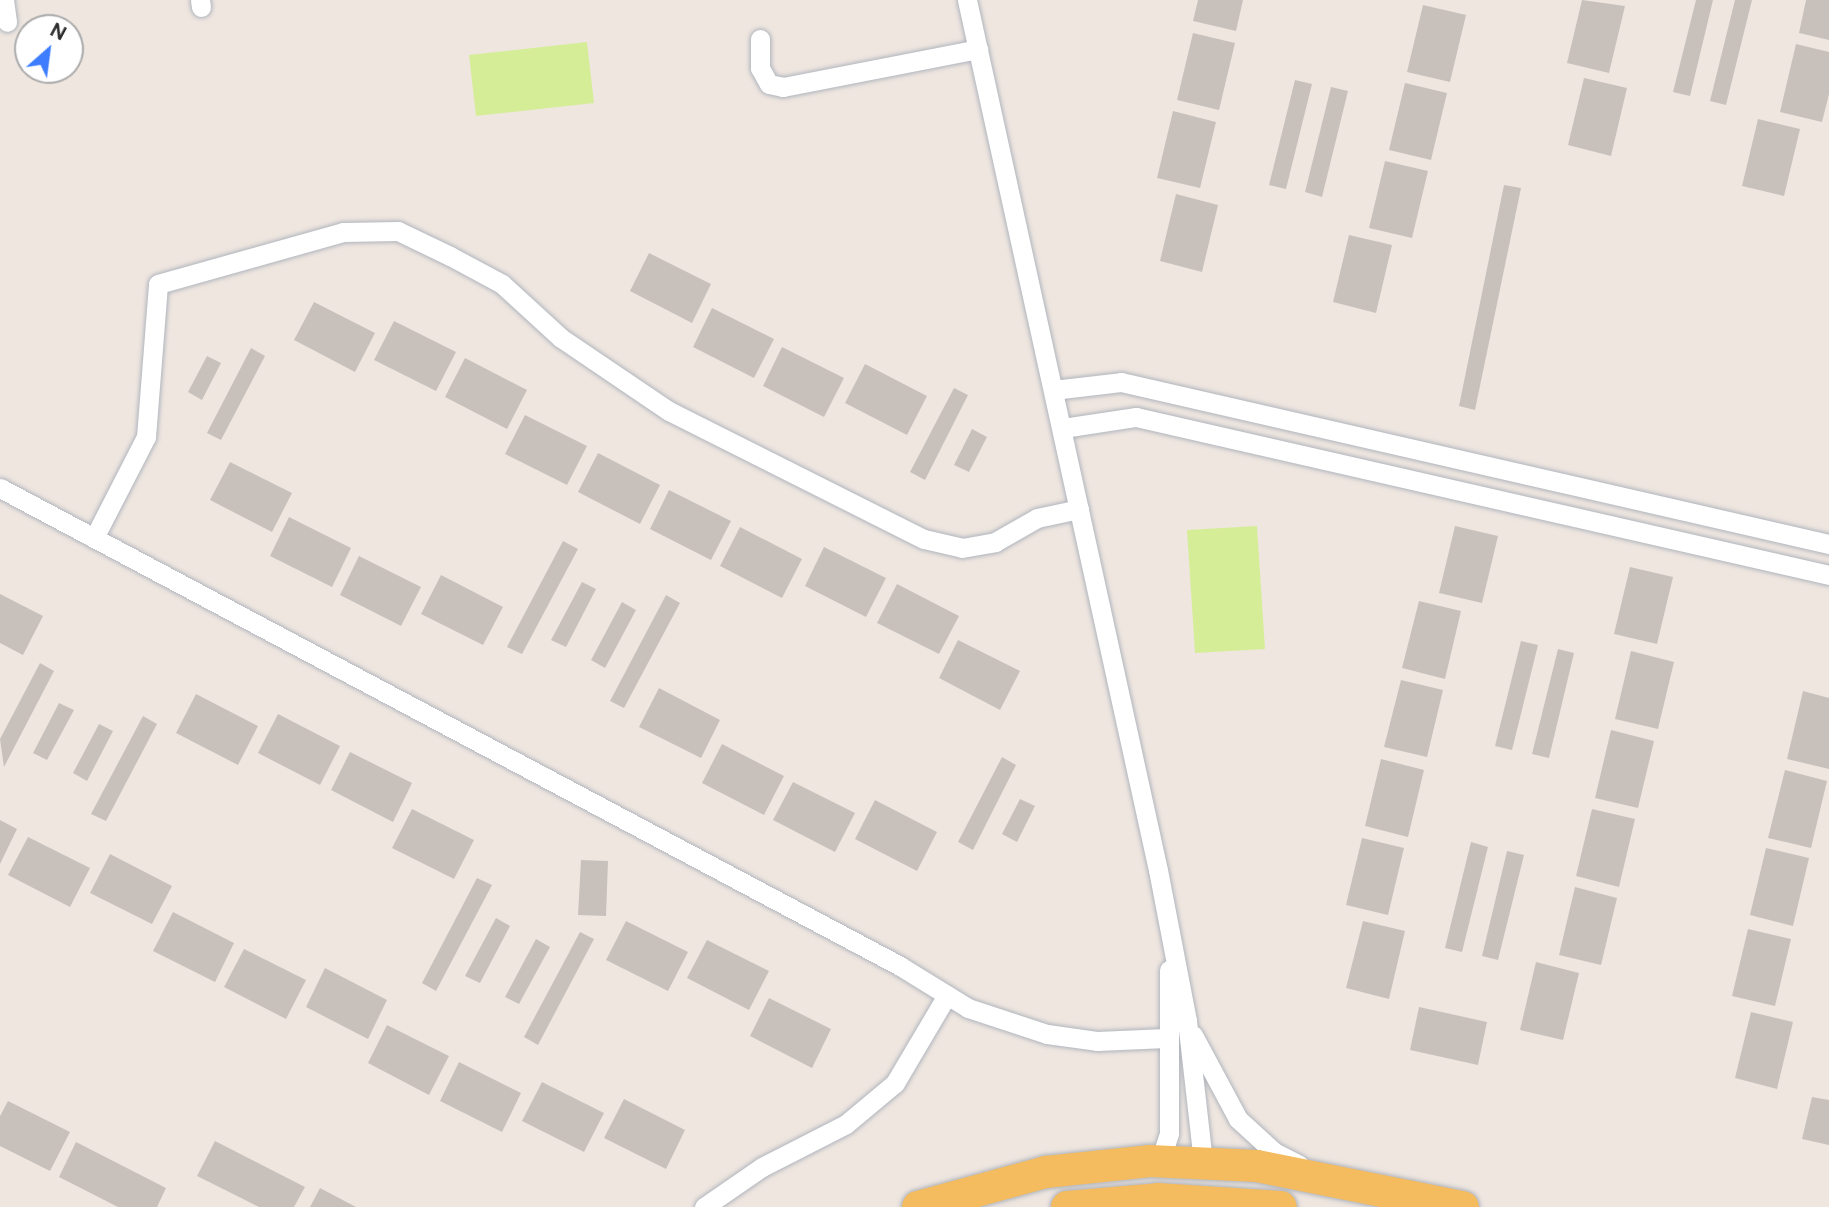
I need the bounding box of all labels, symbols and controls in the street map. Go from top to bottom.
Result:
north arrow [14,14,84,84]
text: N [46,18,70,45]

